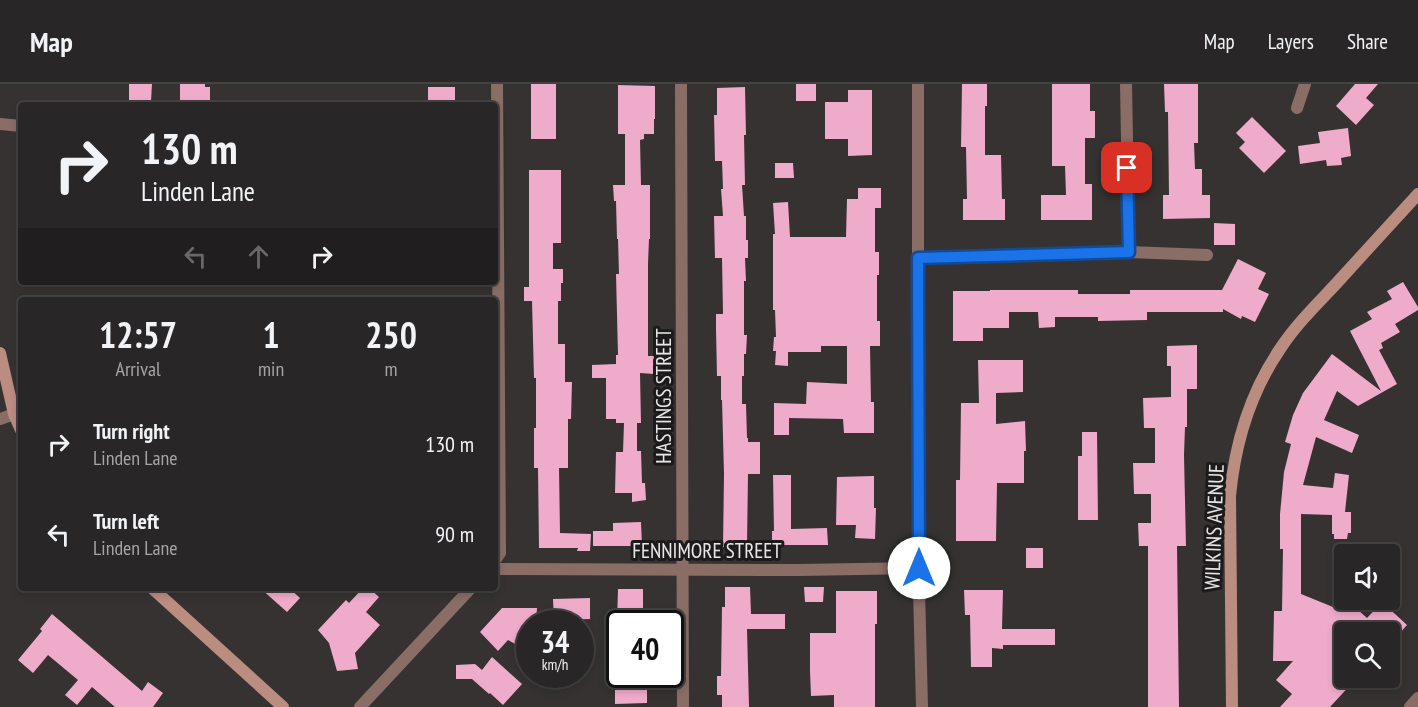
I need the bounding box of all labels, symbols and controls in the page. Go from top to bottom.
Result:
text: Map [30,23,73,60]
text: Map [1204,28,1235,55]
text: Layers [1268,28,1314,55]
text: Share [1347,28,1388,55]
text: 130 m [141,121,238,176]
icon: right [42,126,120,204]
pin [1101,142,1152,193]
icon: arrive [1110,151,1143,184]
text: Linden Lane [141,174,255,208]
icon: left [179,240,212,273]
icon: ahead [242,240,275,273]
icon: right [305,240,338,273]
text: 12:57 [99,311,177,358]
text: 1 [262,311,280,358]
text: 250 [365,311,417,358]
street label: HASTINGS STREET [650,328,677,464]
text: Arrival [115,356,161,382]
text: min [258,356,284,382]
text: m [385,356,398,382]
text: Turn right [93,417,170,445]
icon: right [42,428,75,461]
text: 130 m [425,430,474,458]
text: Linden Lane [93,445,177,471]
street label: WILKINS AVENUE [1198,463,1230,591]
text: Turn left [93,507,159,535]
icon: left [42,518,75,551]
text: 90 m [435,520,474,548]
text: Linden Lane [93,535,177,561]
position arrow [887,536,951,600]
street label: FENNIMORE STREET [632,537,782,564]
map controls [1334,544,1400,688]
button: sound [1334,544,1400,610]
speed limit sign: 40 [606,610,684,688]
text: 34 [541,622,569,661]
button: search [1334,622,1400,688]
text: km/h [542,655,568,674]

